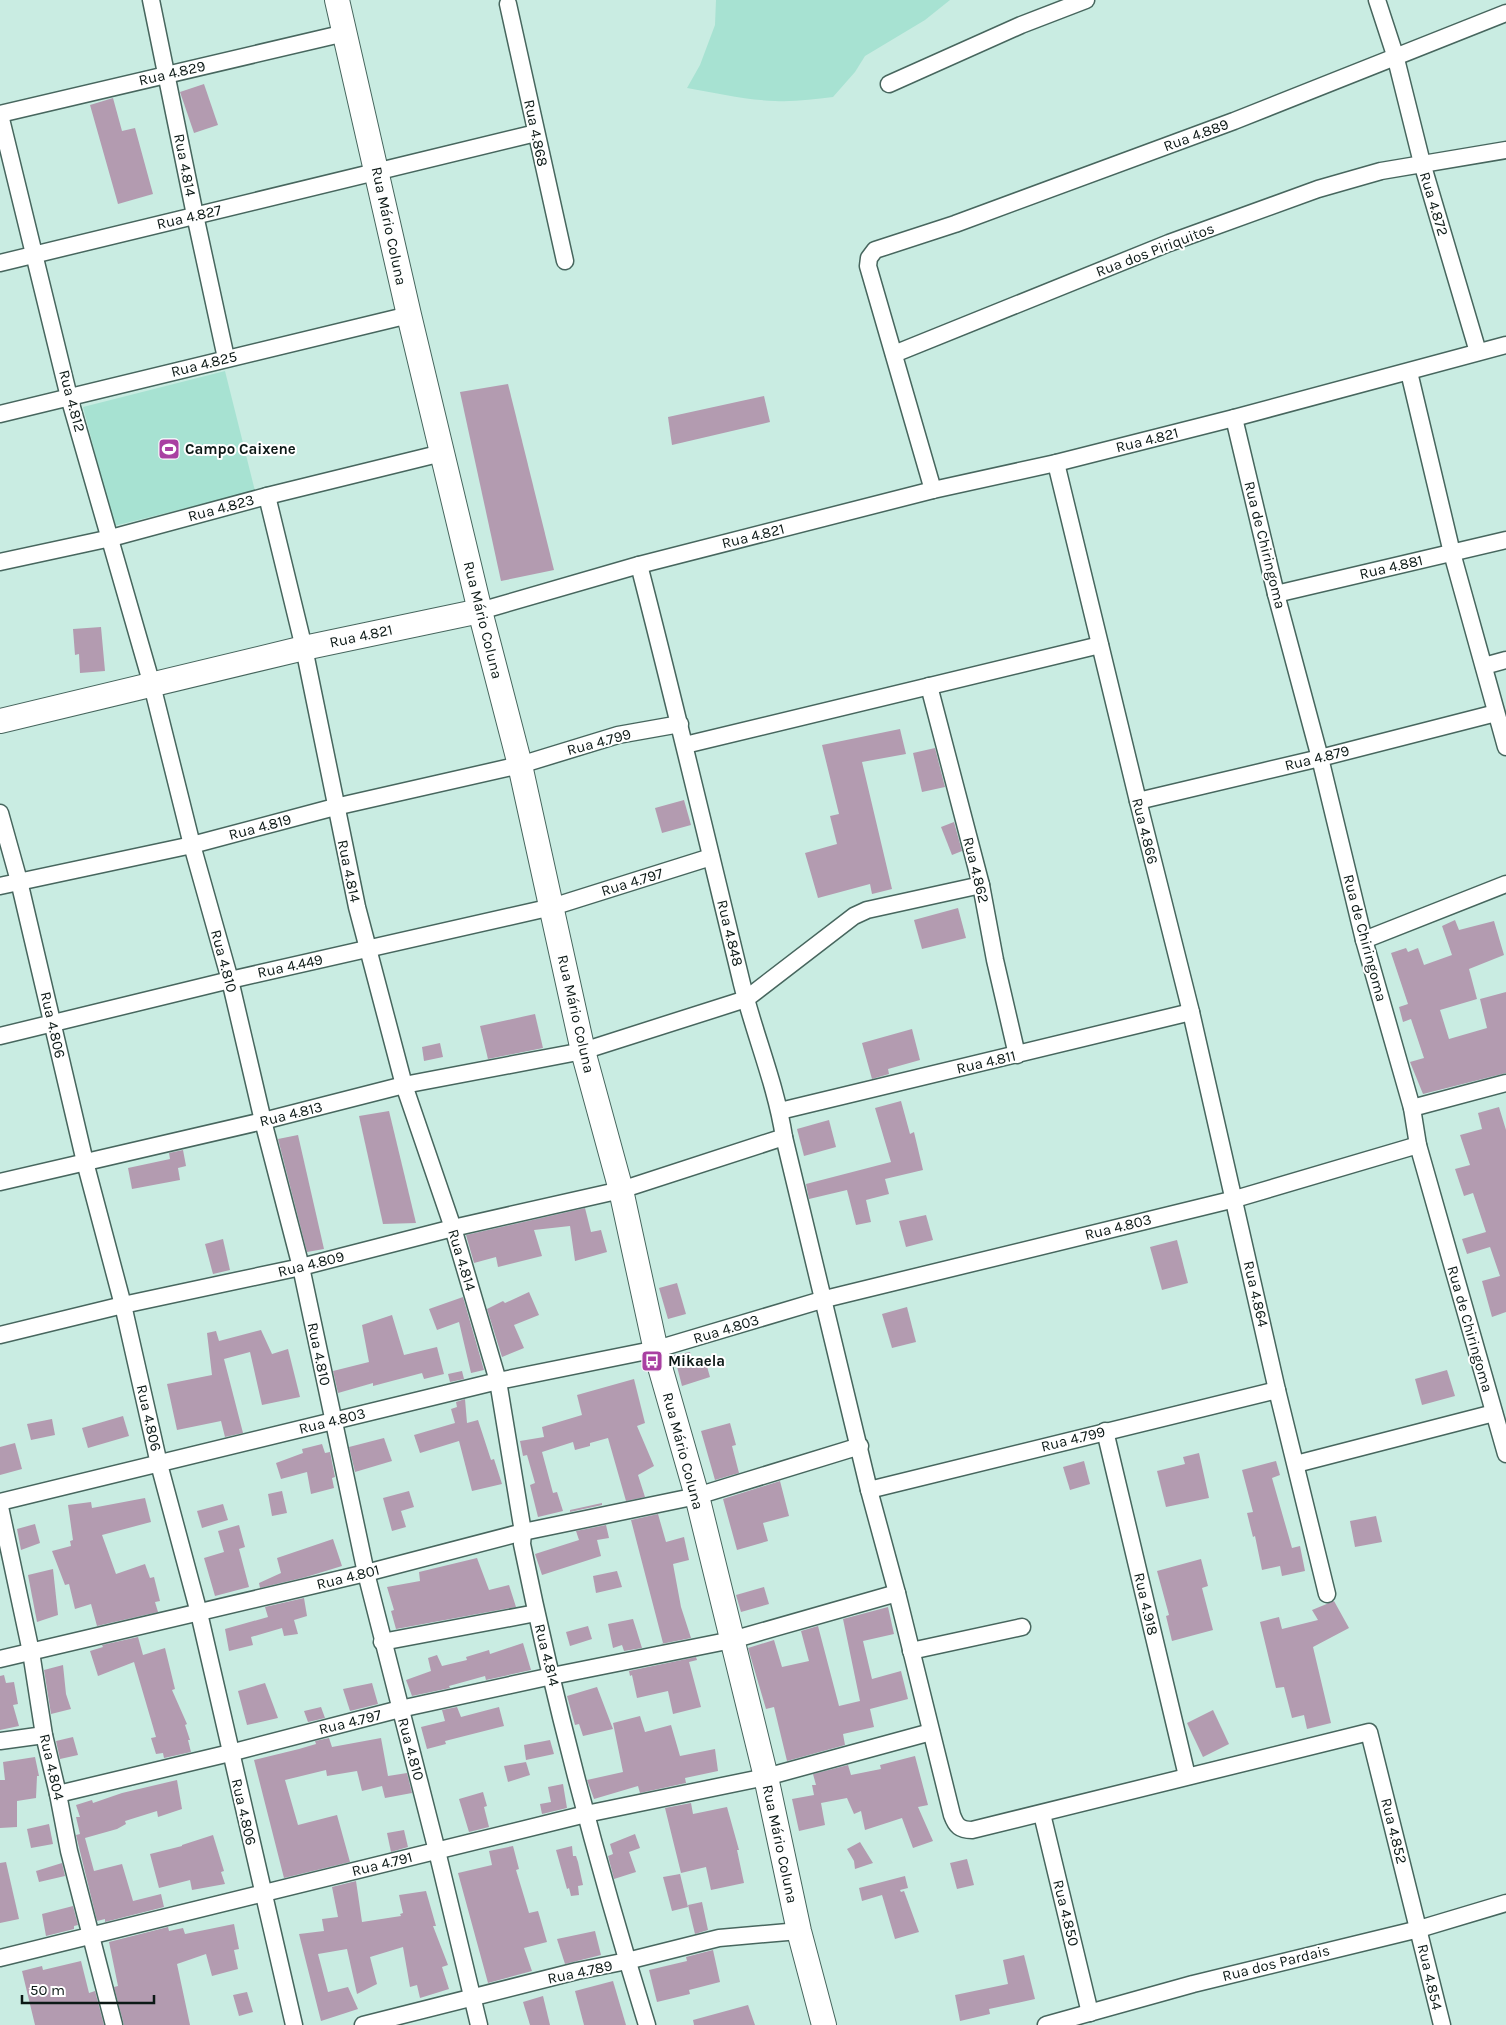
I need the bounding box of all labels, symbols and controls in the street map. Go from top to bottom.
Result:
street label: Rua 4.829 [137,57,207,89]
street label: Rua 4.868 [520,98,552,168]
street label: Rua 4.889 [1161,115,1231,155]
street label: Rua 4.814 [170,132,200,199]
street label: Rua Mário Coluna [368,165,410,287]
street label: Rua 4.872 [1416,170,1452,238]
street label: Rua 4.827 [155,201,223,233]
street label: Rua dos Piriquitos [1093,219,1217,281]
street label: Rua 4.825 [169,347,239,381]
street label: Rua 4.812 [55,368,89,434]
street label: Rua 4.821 [1114,424,1180,456]
sports icon: Campo Caixene [157,437,181,461]
place label: Campo Caixene [185,440,296,458]
street label: Rua de Chiringoma [1240,479,1290,611]
street label: Rua 4.823 [186,491,256,525]
street label: Rua 4.821 [720,520,786,552]
street label: Rua 4.881 [1358,551,1424,583]
street label: Rua Mário Coluna [460,559,506,681]
street label: Rua 4.821 [328,621,394,651]
street label: Rua 4.799 [565,725,633,759]
street label: Rua 4.879 [1283,741,1351,775]
street label: Rua 4.866 [1128,796,1162,866]
street label: Rua 4.819 [227,810,293,844]
street label: Rua 4.862 [959,835,993,905]
street label: Rua 4.814 [334,838,365,905]
street label: Rua 4.797 [599,864,665,900]
street label: Rua de Chiringoma [1339,872,1391,1004]
street label: Rua 4.848 [713,898,747,968]
street label: Rua 4.810 [207,928,241,994]
street label: Rua 4.449 [256,950,324,982]
street label: Rua Mário Coluna [554,953,598,1075]
street label: Rua 4.806 [37,990,69,1060]
street label: Rua 4.811 [955,1046,1017,1078]
street label: Rua 4.813 [258,1098,324,1130]
street label: Rua 4.803 [1083,1210,1153,1244]
street label: Rua 4.814 [444,1227,480,1294]
street label: Rua 4.809 [276,1247,346,1281]
street label: Rua 4.864 [1240,1259,1272,1329]
street label: Rua de Chiringoma [1443,1264,1497,1394]
street label: Rua 4.803 [691,1310,761,1348]
street label: Rua 4.810 [304,1321,334,1387]
bus stop icon: Mikaela [640,1349,664,1373]
place label: Mikaela [668,1352,725,1370]
street label: Rua 4.806 [133,1383,165,1453]
street label: Rua Mário Coluna [659,1390,707,1512]
street label: Rua 4.803 [297,1404,367,1438]
street label: Rua 4.799 [1039,1422,1107,1456]
street label: Rua 4.801 [315,1560,381,1594]
street label: Rua 4.918 [1130,1571,1162,1637]
street label: Rua 4.814 [531,1622,564,1689]
street label: Rua 4.797 [317,1706,383,1738]
street label: Rua 4.810 [394,1716,428,1782]
street label: Rua 4.804 [36,1732,69,1803]
street label: Rua 4.806 [228,1777,260,1847]
street label: Rua Mário Coluna [759,1783,801,1905]
street label: Rua 4.852 [1377,1796,1411,1866]
street label: Rua 4.791 [350,1848,414,1880]
street label: Rua 4.850 [1049,1878,1083,1948]
street label: Rua dos Pardais [1220,1941,1332,1985]
street label: Rua 4.854 [1414,1942,1446,2012]
street label: Rua 4.789 [546,1956,614,1988]
scale bar [22,1972,155,2004]
text: 50 m [30,1981,65,1999]

